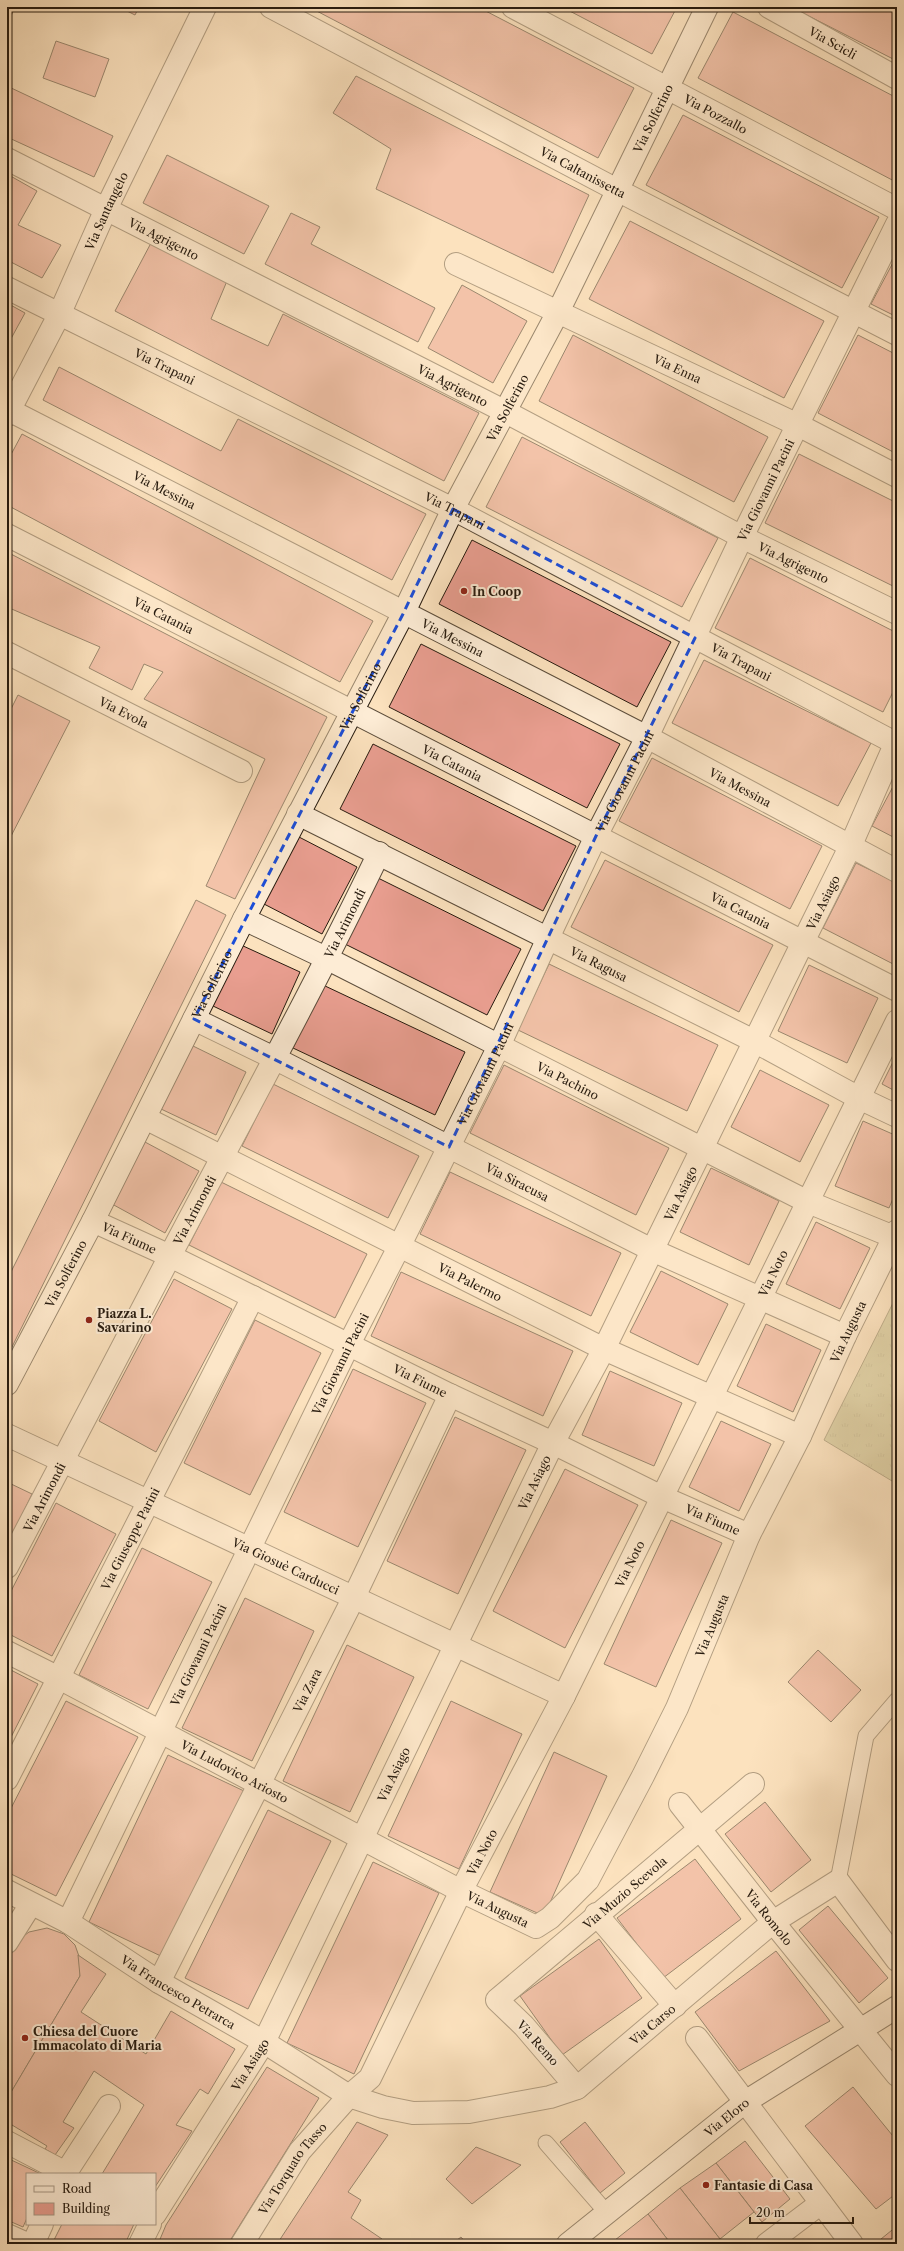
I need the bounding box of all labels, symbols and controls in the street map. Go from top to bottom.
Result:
street label: Via Scicli [805,23,860,62]
street label: Via Solferino [629,82,676,156]
street label: Via Pozzallo [680,90,750,137]
street label: Via Caltanissetta [537,143,629,201]
street label: Via Santangelo [81,169,131,253]
street label: Via Agrigento [125,214,202,263]
street label: Via Trapani [131,344,198,388]
street label: Via Enna [650,350,705,386]
street label: Via Agrigento [414,360,491,409]
street label: Via Solferino [482,371,531,445]
street label: Via Giovanni Pacini [733,436,797,544]
street label: Via Messina [130,467,199,512]
street label: Via Trapani [421,488,488,532]
street label: Via Agrigento [755,538,832,586]
place label: In Coop [472,584,521,599]
marker: In Coop [459,586,469,596]
street label: Via Catania [130,593,197,637]
street label: Via Messina [418,615,487,660]
street label: Via Trapani [708,639,774,684]
street label: Via Solferino [336,660,384,734]
street label: Via Evola [96,693,152,731]
street label: Via Giovanni Pacini [591,728,656,835]
street label: Via Catania [419,741,485,784]
street label: Via Messina [706,764,775,810]
street label: Via Asiago [802,873,842,933]
street label: Via Arimondi [320,886,368,961]
street label: Via Catania [707,888,774,932]
street label: Via Ragusa [567,943,631,985]
street label: Via Solferino [188,948,235,1022]
street label: Via Giovanni Pacini [453,1020,516,1128]
street label: Via Pachino [533,1058,602,1103]
street label: Via Siracusa [482,1159,552,1204]
street label: Via Asiago [660,1163,700,1224]
street label: Via Arimondi [169,1173,219,1248]
street label: Via Fiume [99,1218,159,1257]
street label: Via Solferino [41,1237,89,1311]
street label: Via Noto [754,1247,790,1300]
street label: Via Palermo [435,1259,505,1304]
street label: Via Augusta [826,1297,869,1366]
place label: Piazza L. Savarino [97,1306,152,1335]
street label: Via Giovanni Pacini [308,1310,371,1418]
marker: Piazza L. Savarino [84,1315,94,1325]
street label: Via Fiume [390,1360,450,1400]
street label: Via Asiago [514,1453,554,1513]
street label: Via Arimondi [19,1460,68,1535]
street label: Via Giuseppe Parini [97,1484,162,1593]
street label: Via Fiume [682,1500,743,1538]
street label: Via Giosuè Carducci [229,1534,342,1597]
street label: Via Noto [611,1538,647,1590]
street label: Via Augusta [691,1591,731,1660]
street label: Via Giovanni Pacini [166,1601,229,1709]
street label: Via Zara [289,1665,324,1716]
street label: Via Ludovico Ariosto [177,1736,291,1806]
street label: Via Asiago [373,1744,413,1805]
street label: Via Noto [463,1826,500,1879]
street label: Via Muzio Scevola [579,1852,670,1933]
street label: Via Romolo [742,1885,796,1948]
street label: Via Augusta [464,1887,532,1930]
street label: Via Francesco Petrarca [117,1951,239,2032]
street label: Via Carso [626,2001,678,2048]
street label: Via Remo [513,2017,562,2069]
place label: Chiesa del Cuore Immacolato di Maria [33,2024,163,2053]
marker: Chiesa del Cuore Immacolato di Maria [20,2033,30,2043]
street label: Via Asiago [227,2036,272,2094]
street label: Via Eloro [700,2094,752,2140]
street label: Via Torquato Tasso [254,2119,329,2218]
legend [26,2173,156,2225]
place label: Fantasie di Casa [714,2178,814,2193]
marker: Fantasie di Casa [701,2180,711,2190]
text: Road [62,2181,92,2196]
scale bar [750,2199,853,2225]
text: Building [62,2201,110,2216]
text: 20 m [756,2205,785,2220]

